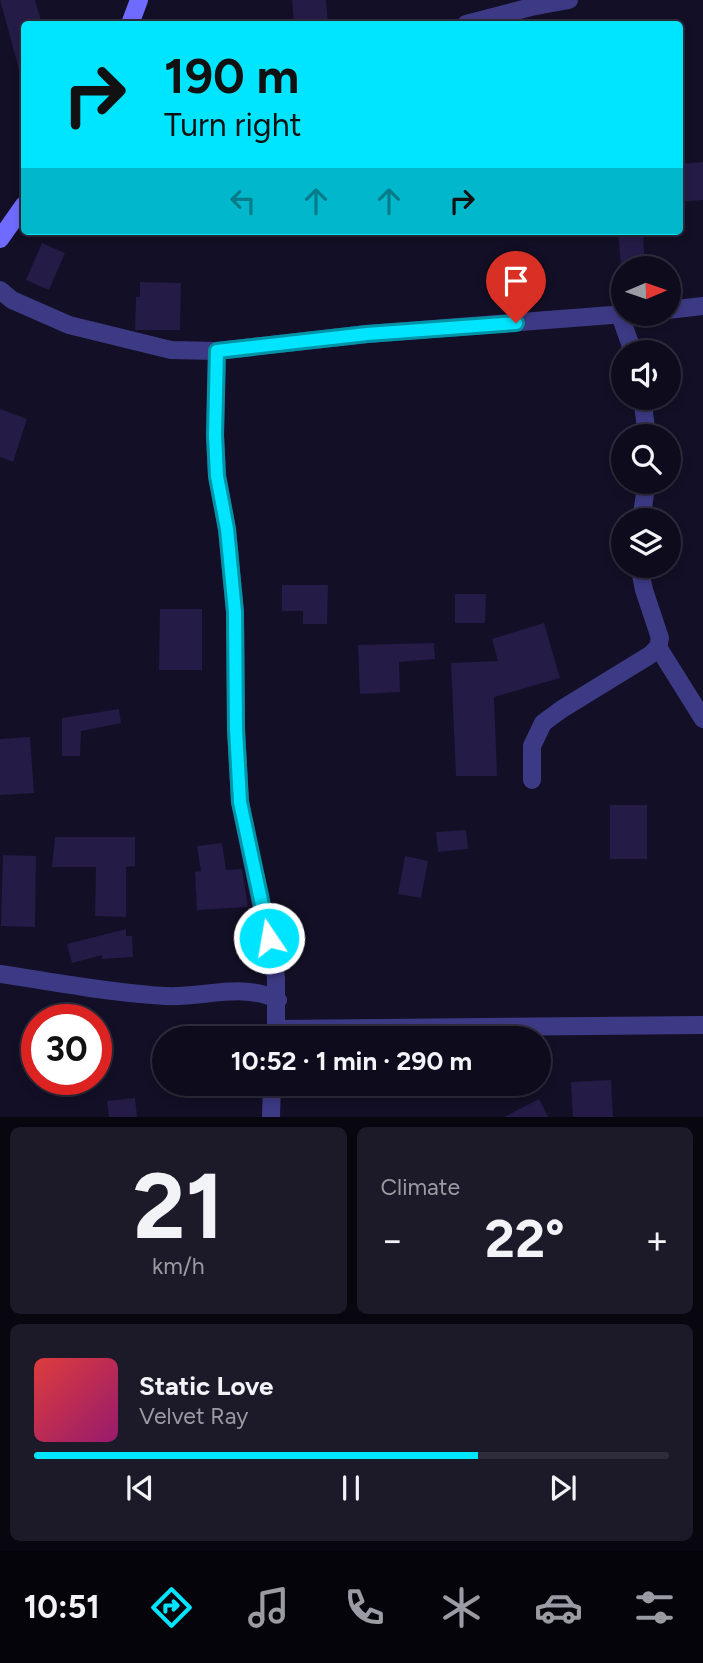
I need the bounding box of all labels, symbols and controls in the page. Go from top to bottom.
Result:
text: 190 m [164,46,299,105]
icon: right [49,49,140,140]
text: Turn right [164,106,302,144]
icon: left [224,182,262,220]
icon: ahead [297,182,335,220]
icon: ahead [370,182,408,220]
icon: right [443,182,481,220]
pin [486,251,546,323]
north arrow [611,256,681,326]
map controls [611,256,681,578]
icon: arrive [497,262,535,300]
button: sound [611,340,681,410]
button: search [611,424,681,494]
button: layers [611,508,681,578]
position arrow [232,901,306,975]
speed limit sign: 30 [21,1004,112,1095]
text: 10:52 · 1 min · 290 m [231,1045,472,1077]
text: 21 [133,1152,224,1261]
text: Climate [381,1173,460,1201]
text: 22° [485,1208,565,1270]
text: − [381,1217,404,1263]
text: + [645,1217,669,1263]
text: km/h [152,1252,205,1280]
text: Static Love [139,1370,273,1402]
text: Velvet Ray [139,1402,248,1430]
icon: previous [121,1469,159,1507]
icon: pause [332,1469,370,1507]
icon: next [544,1469,582,1507]
icon: directions [147,1583,196,1632]
icon: music [244,1583,293,1632]
icon: phone [340,1583,389,1632]
icon: climate [437,1583,486,1632]
icon: car [534,1583,583,1632]
icon: filters [630,1583,679,1632]
text: 10:51 [24,1588,100,1626]

